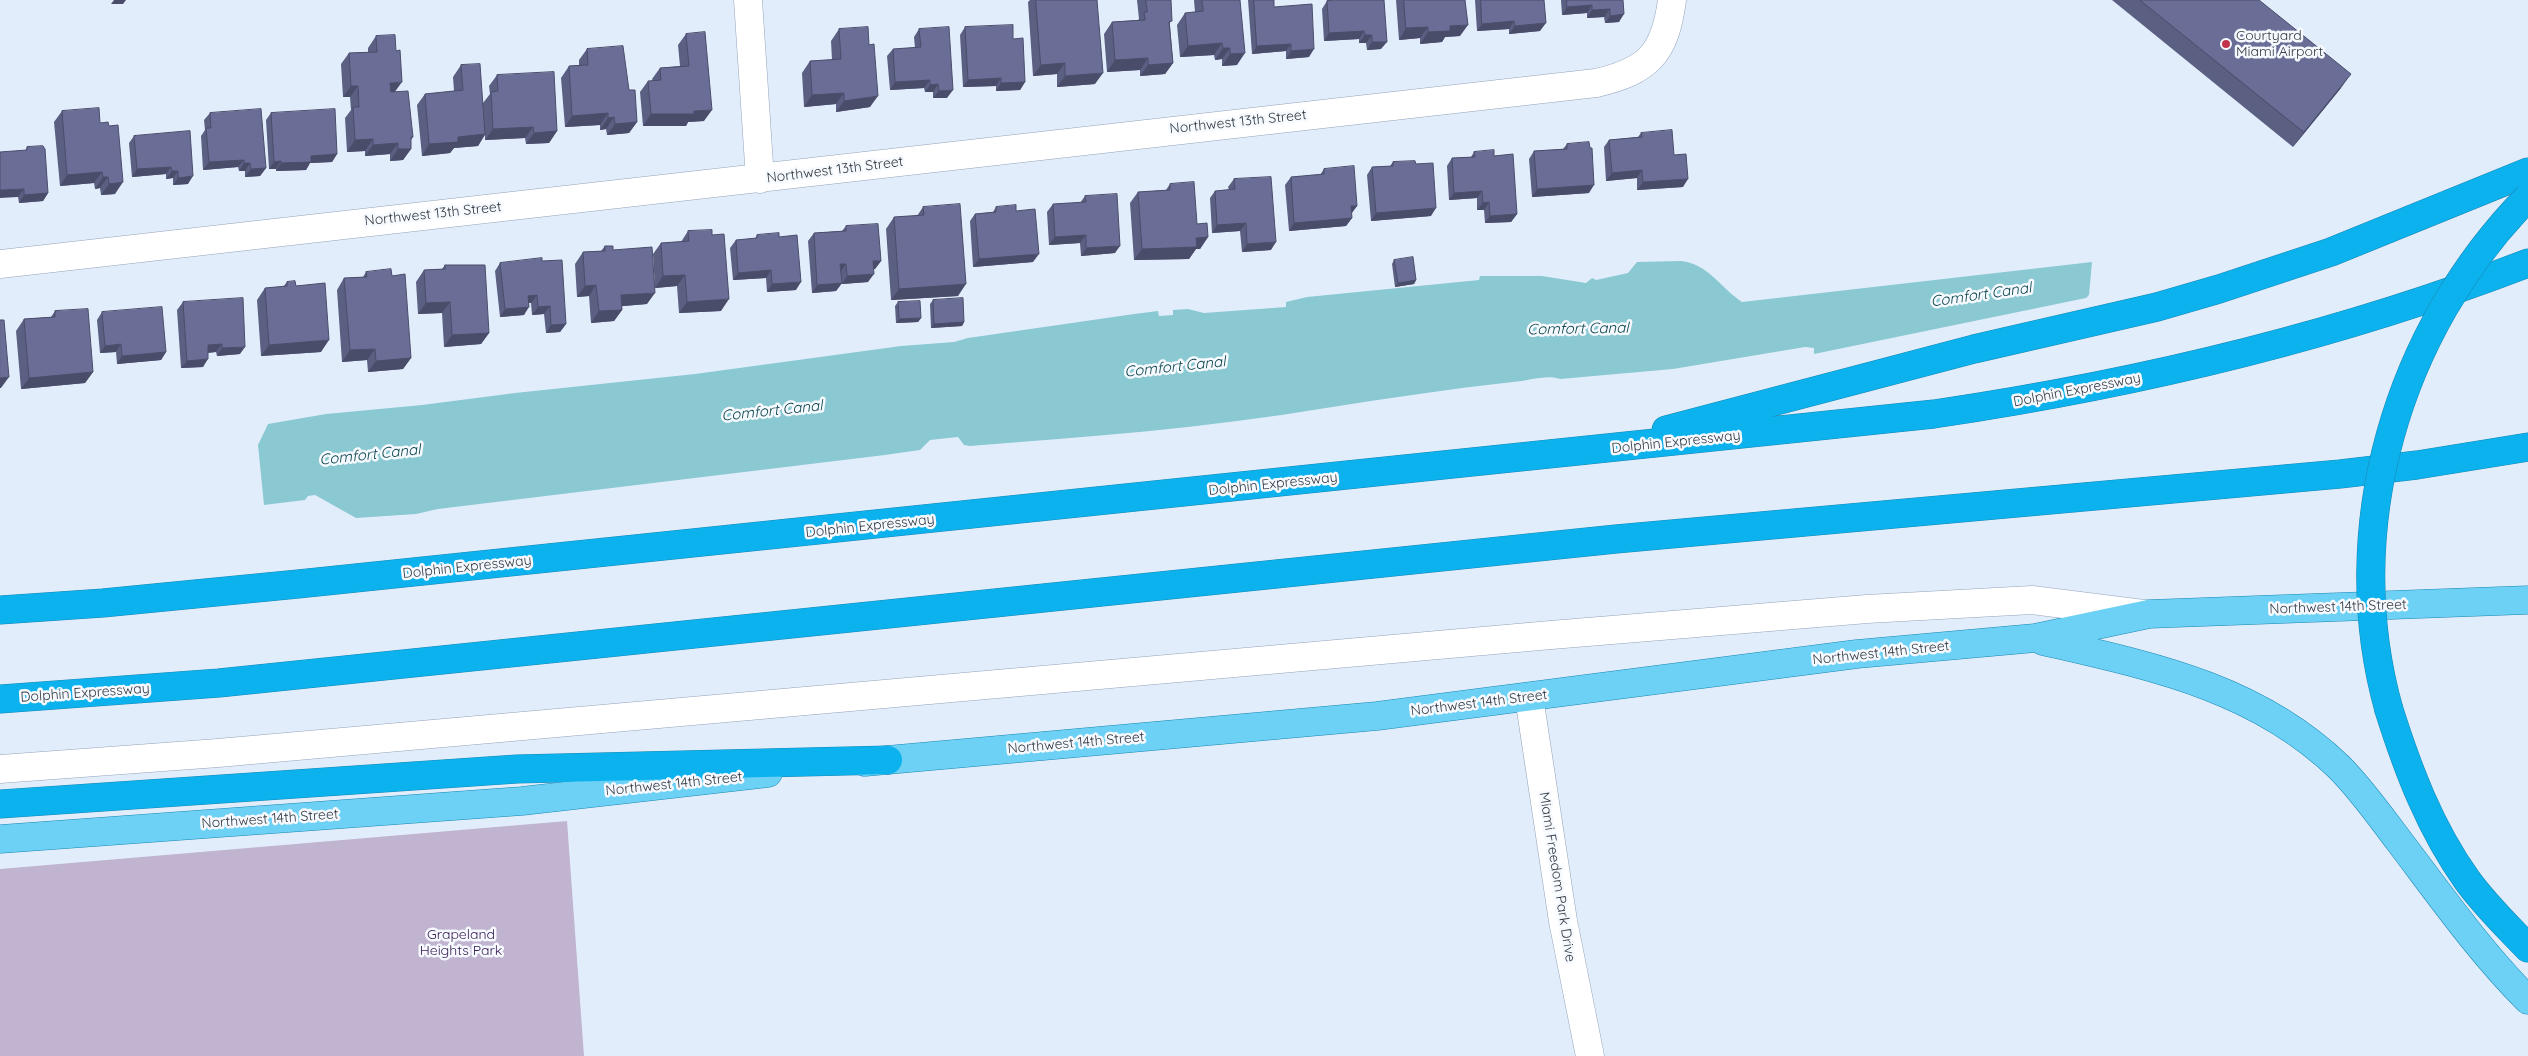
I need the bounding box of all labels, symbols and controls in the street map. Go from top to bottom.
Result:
place label: Courtyard Miami Airport [2236,28,2323,60]
marker: Courtyard Miami Airport [2220,38,2232,50]
street label: Northwest 13th Street [1169,106,1307,138]
street label: Northwest 13th Street [766,153,904,187]
street label: Northwest 13th Street [364,198,502,230]
water label: Comfort Canal [1930,279,2032,311]
water label: Comfort Canal [1527,319,1629,339]
water label: Comfort Canal [1124,353,1226,381]
street label: Dolphin Expressway [2012,369,2142,411]
water label: Comfort Canal [721,397,823,425]
street label: Dolphin Expressway [1611,427,1741,457]
water label: Comfort Canal [319,441,421,469]
street label: Dolphin Expressway [1208,469,1338,499]
street label: Dolphin Expressway [805,511,935,541]
street label: Dolphin Expressway [402,552,532,582]
street label: Northwest 14th Street [2269,596,2407,618]
street label: Northwest 14th Street [1812,637,1950,669]
street label: Dolphin Expressway [20,680,150,706]
street label: Northwest 14th Street [1410,686,1548,720]
street label: Northwest 14th Street [1007,729,1145,757]
street label: Northwest 14th Street [605,768,743,800]
street label: Miami Freedom Park Drive [1535,791,1579,963]
street label: Northwest 14th Street [201,806,339,832]
park label: Grapeland Heights Park [420,927,502,960]

